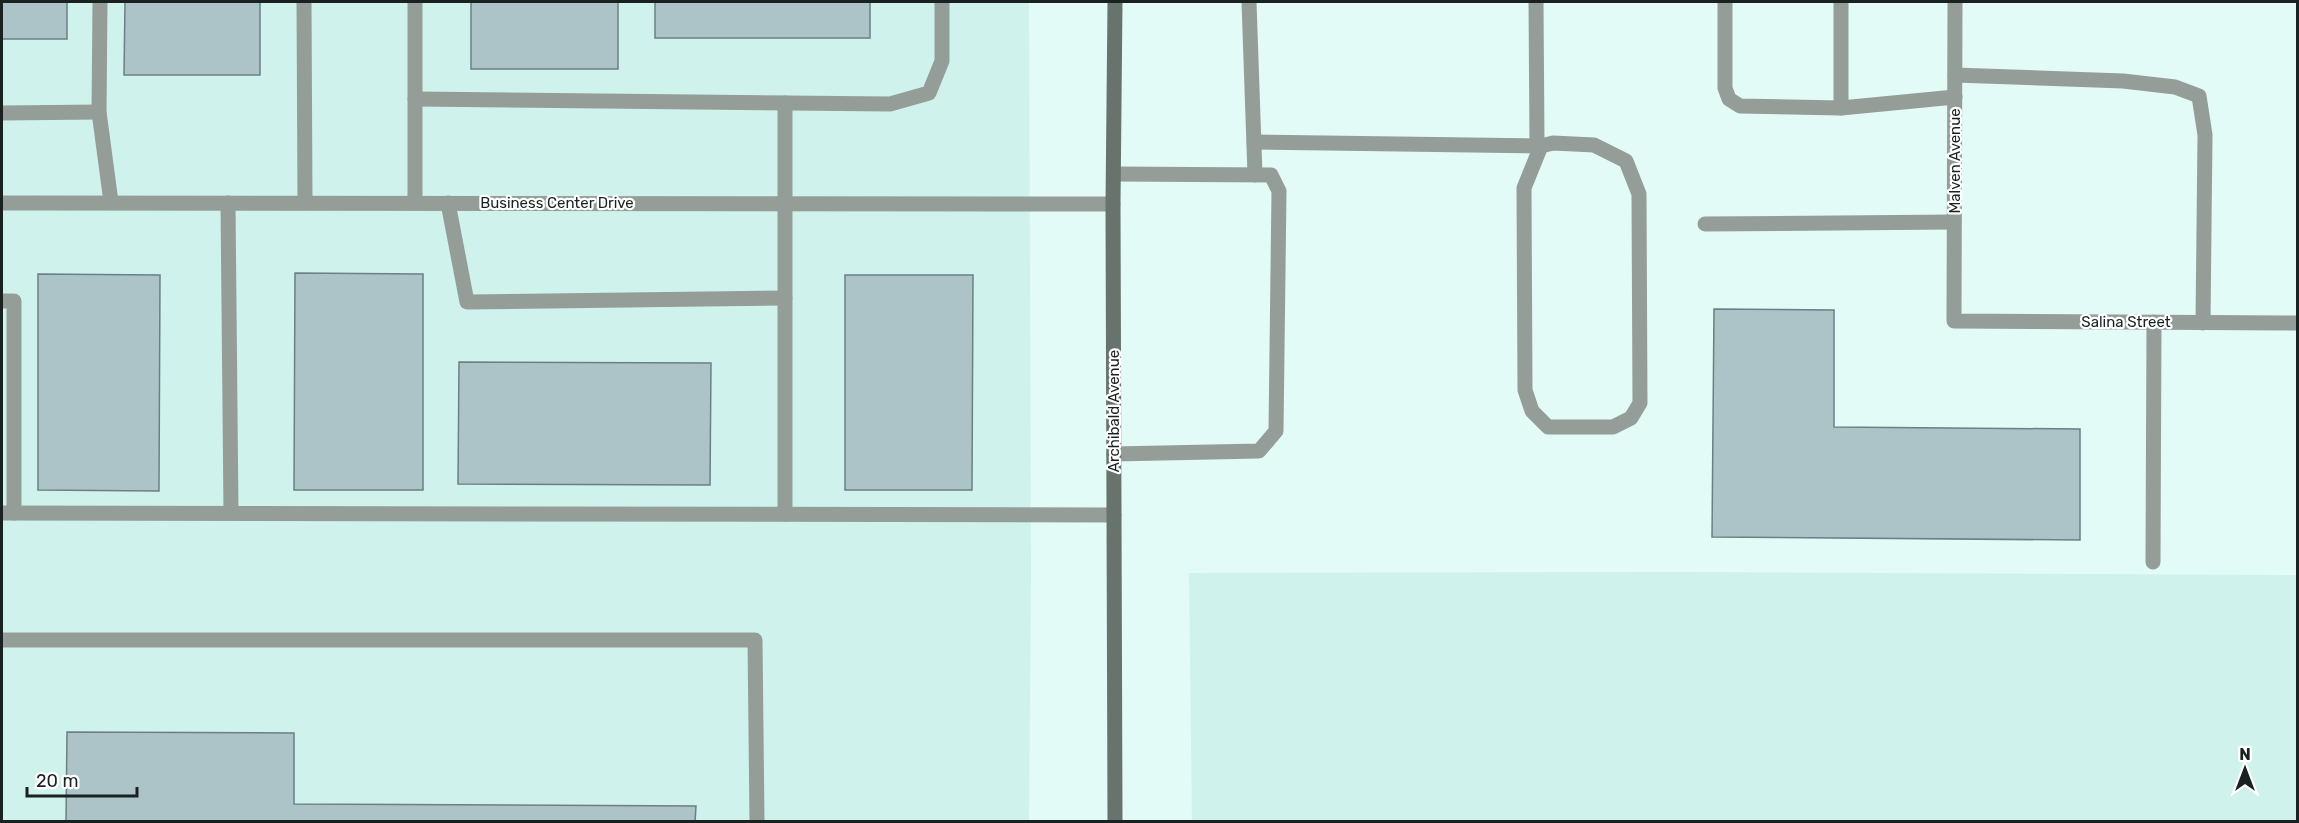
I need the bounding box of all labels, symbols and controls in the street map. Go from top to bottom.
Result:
street label: Malven Avenue [1946,108,1964,214]
street label: Business Center Drive [480,194,634,212]
street label: Salina Street [2081,313,2171,331]
street label: Archibald Avenue [1105,350,1123,472]
north arrow [2215,739,2275,799]
text: N [2239,745,2251,764]
scale bar [27,760,136,798]
text: 20 m [36,770,78,792]

